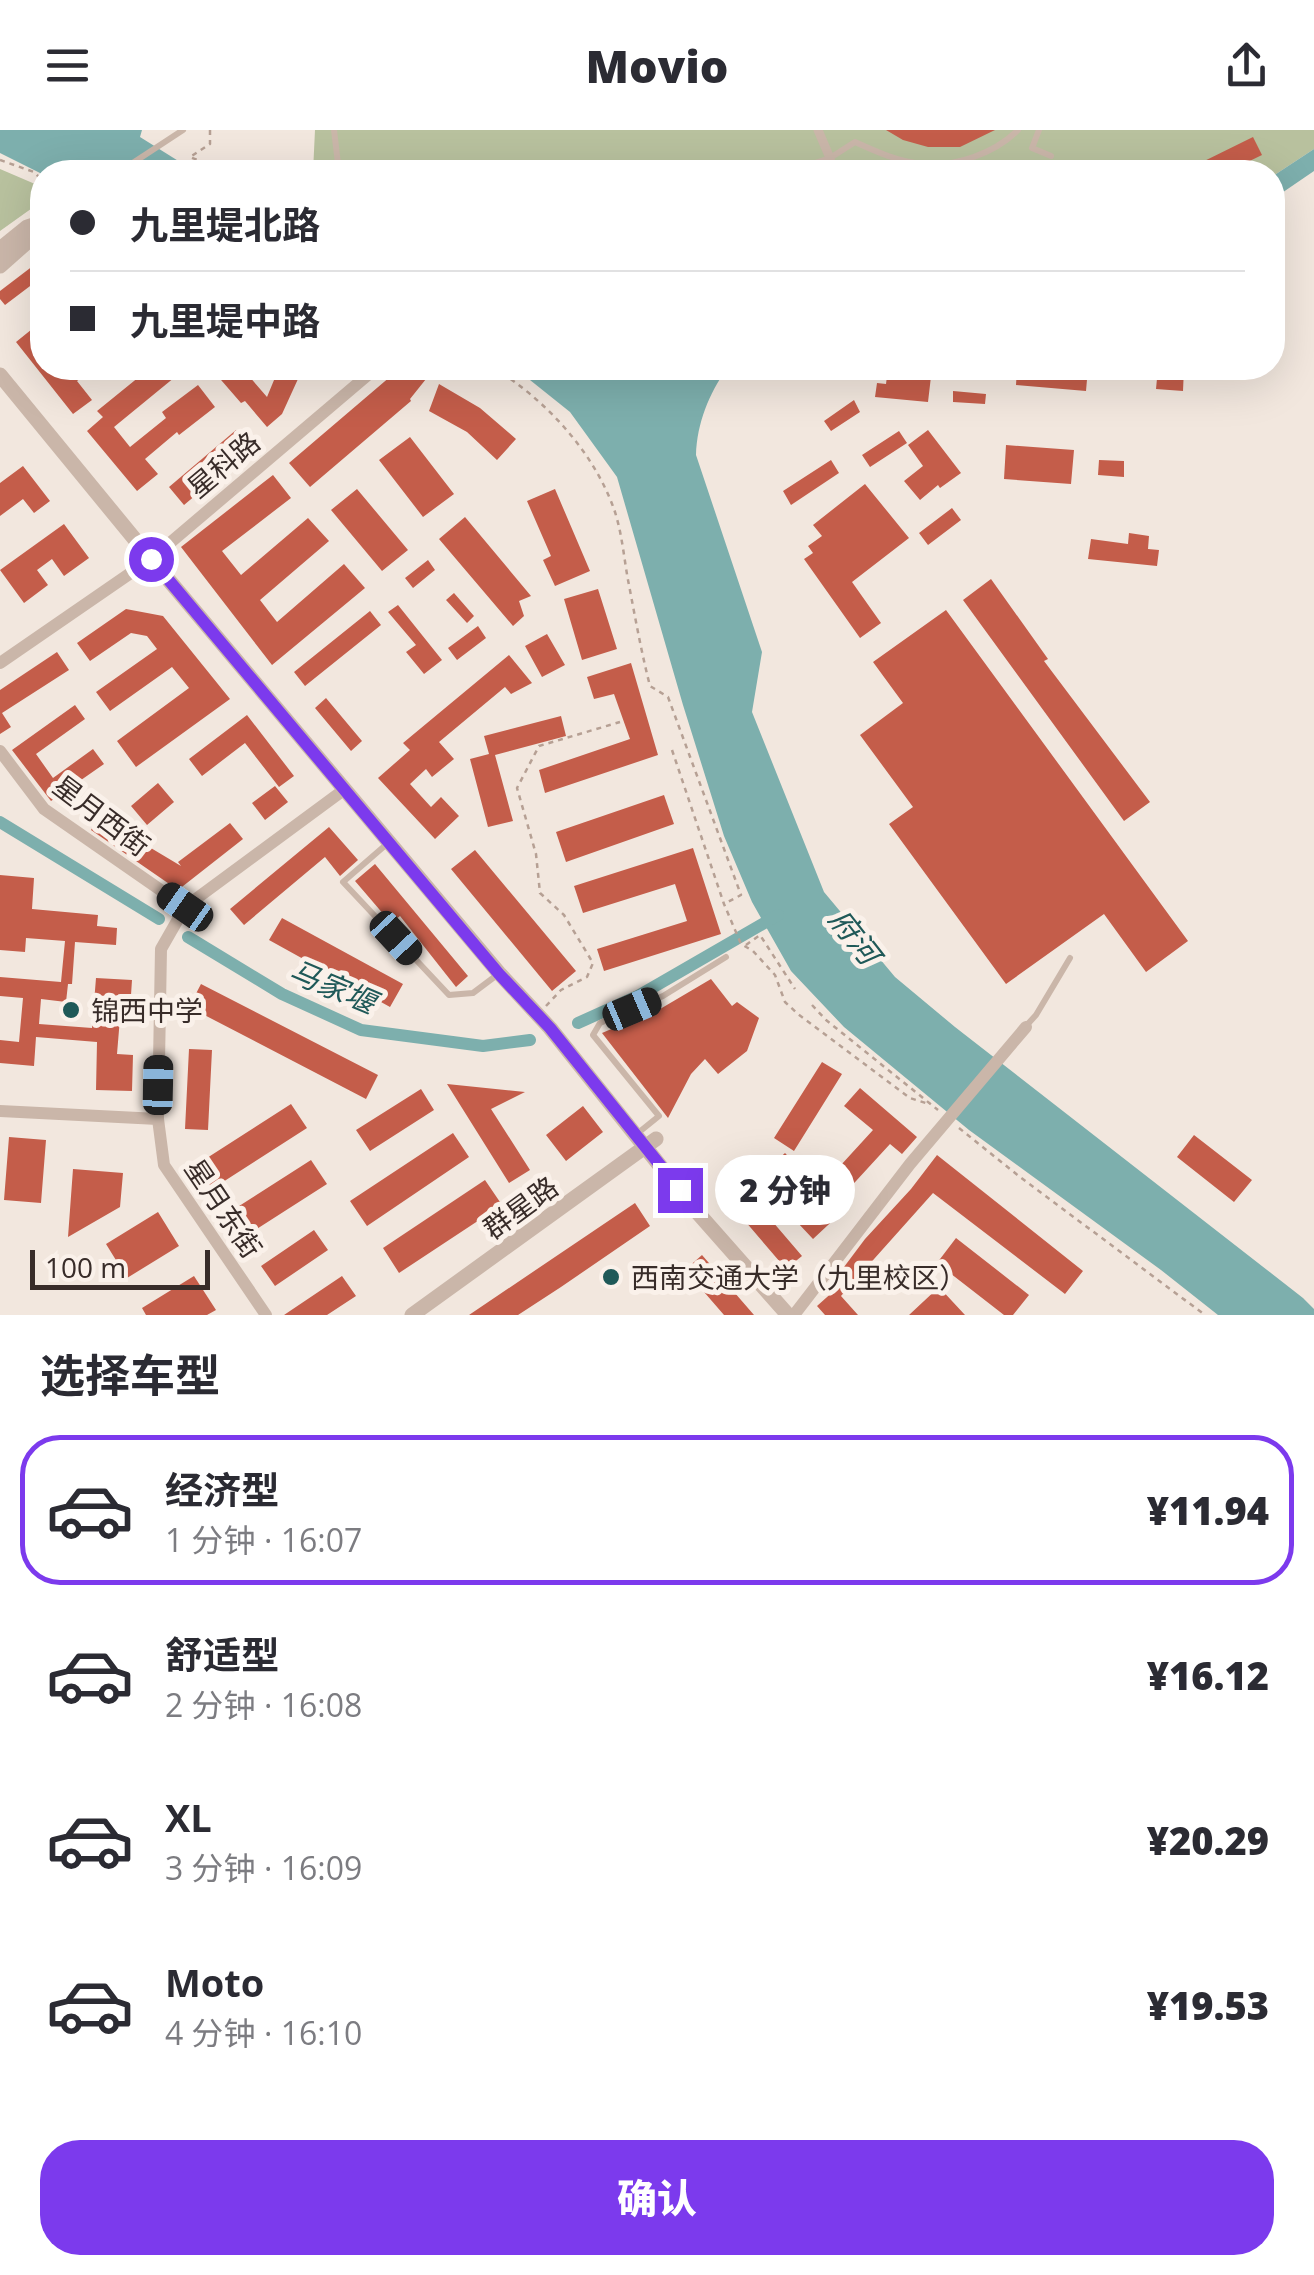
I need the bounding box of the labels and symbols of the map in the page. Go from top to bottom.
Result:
street label: 星科路 [179,422,267,506]
route start [129,537,174,582]
street label: 星月西街 [46,766,158,864]
car [152,878,218,936]
water label: 府河 [820,900,893,976]
car [365,906,427,970]
water label: 马家堰 [284,950,387,1024]
car [599,983,665,1035]
place label: 锦西中学 [91,991,203,1029]
marker: 锦西中学 [60,999,82,1021]
car [142,1055,174,1115]
street label: 星月东街 [177,1151,271,1265]
callout: 2 分钟 [715,1155,855,1225]
street label: 群星路 [475,1167,565,1247]
route end [658,1168,703,1213]
scale bar [30,1245,210,1290]
place label: 西南交通大学（九里校区） [631,1258,967,1296]
marker: 西南交通大学（九里校区） [600,1266,622,1288]

